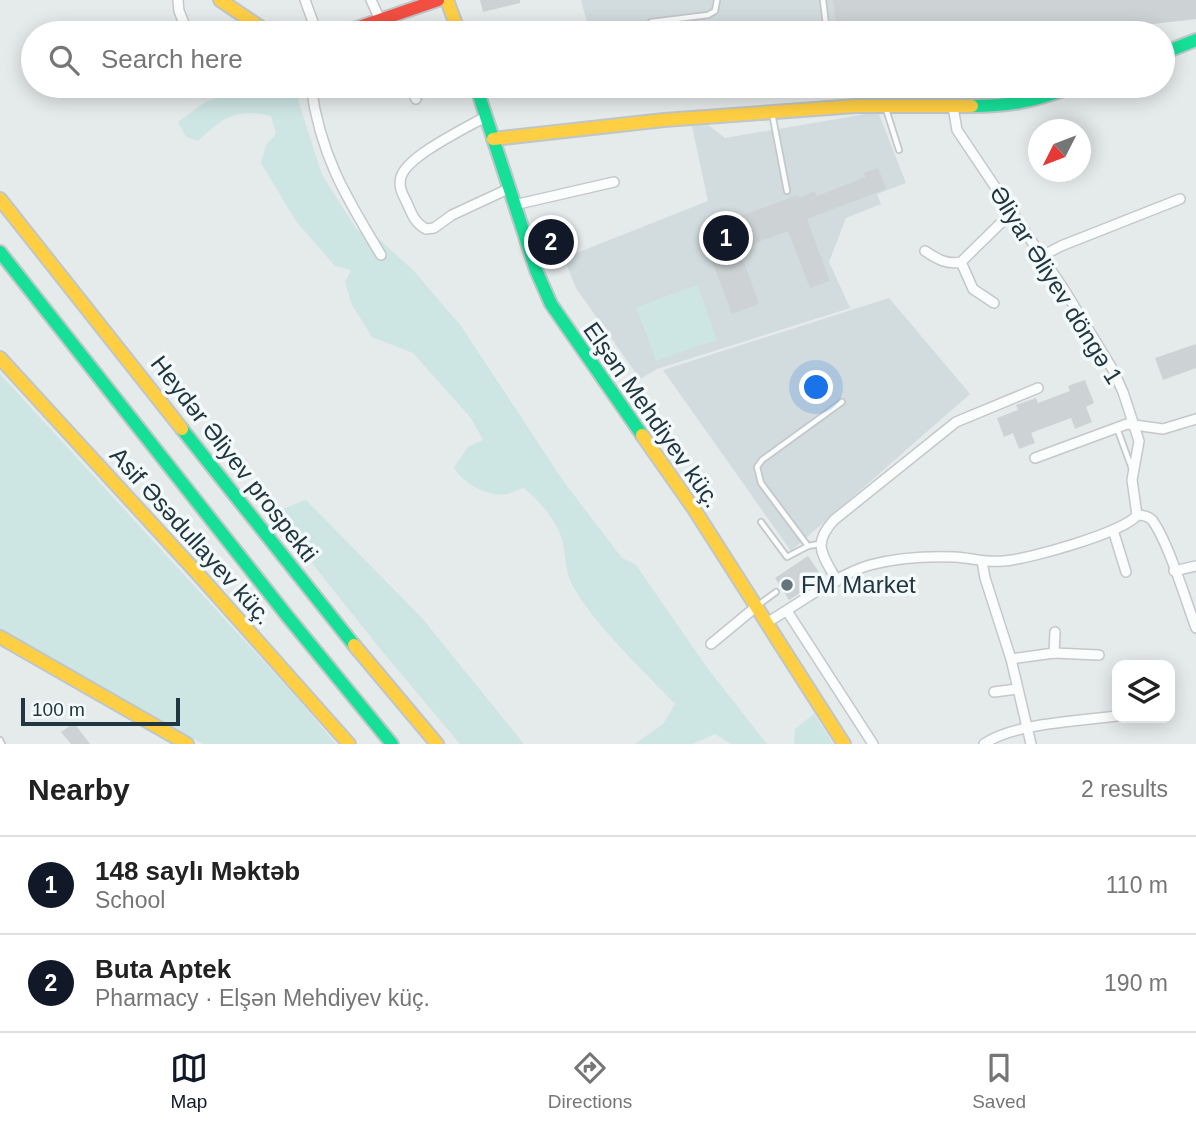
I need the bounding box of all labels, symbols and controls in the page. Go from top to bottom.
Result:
search box [21,21,1175,98]
icon: search [45,41,83,79]
text: Search here [101,44,243,74]
north arrow [1028,119,1091,182]
street label: Əliyar Əliyev döngə 1 [985,181,1128,389]
pin: 1 [703,212,749,264]
pin: 2 [528,216,574,268]
street label: Elşən Mehdiyev küç. [578,317,727,513]
street label: Heydər Əliyev prospekti [146,350,323,567]
your location [799,370,833,404]
street label: Asif Əsədullayev küç. [105,442,278,630]
place label: FM Market [801,571,916,598]
marker: FM Market [779,577,795,593]
map controls [1112,660,1175,723]
button: layers [1112,660,1175,723]
scale bar [21,695,180,727]
text: 100 m [32,699,85,720]
text: Nearby [28,773,130,806]
text: 2 results [1081,776,1168,802]
text: 148 saylı Məktəb [95,856,300,886]
text: 1 [45,872,57,898]
text: 110 m [1106,872,1168,898]
text: School [95,887,165,913]
text: Buta Aptek [95,954,231,984]
text: 2 [45,970,57,996]
text: 190 m [1104,970,1168,996]
text: Pharmacy · Elşən Mehdiyev küç. [95,985,430,1011]
tab: Map [170,1049,208,1113]
tab: Directions [548,1049,632,1113]
tab: Saved [972,1049,1026,1113]

